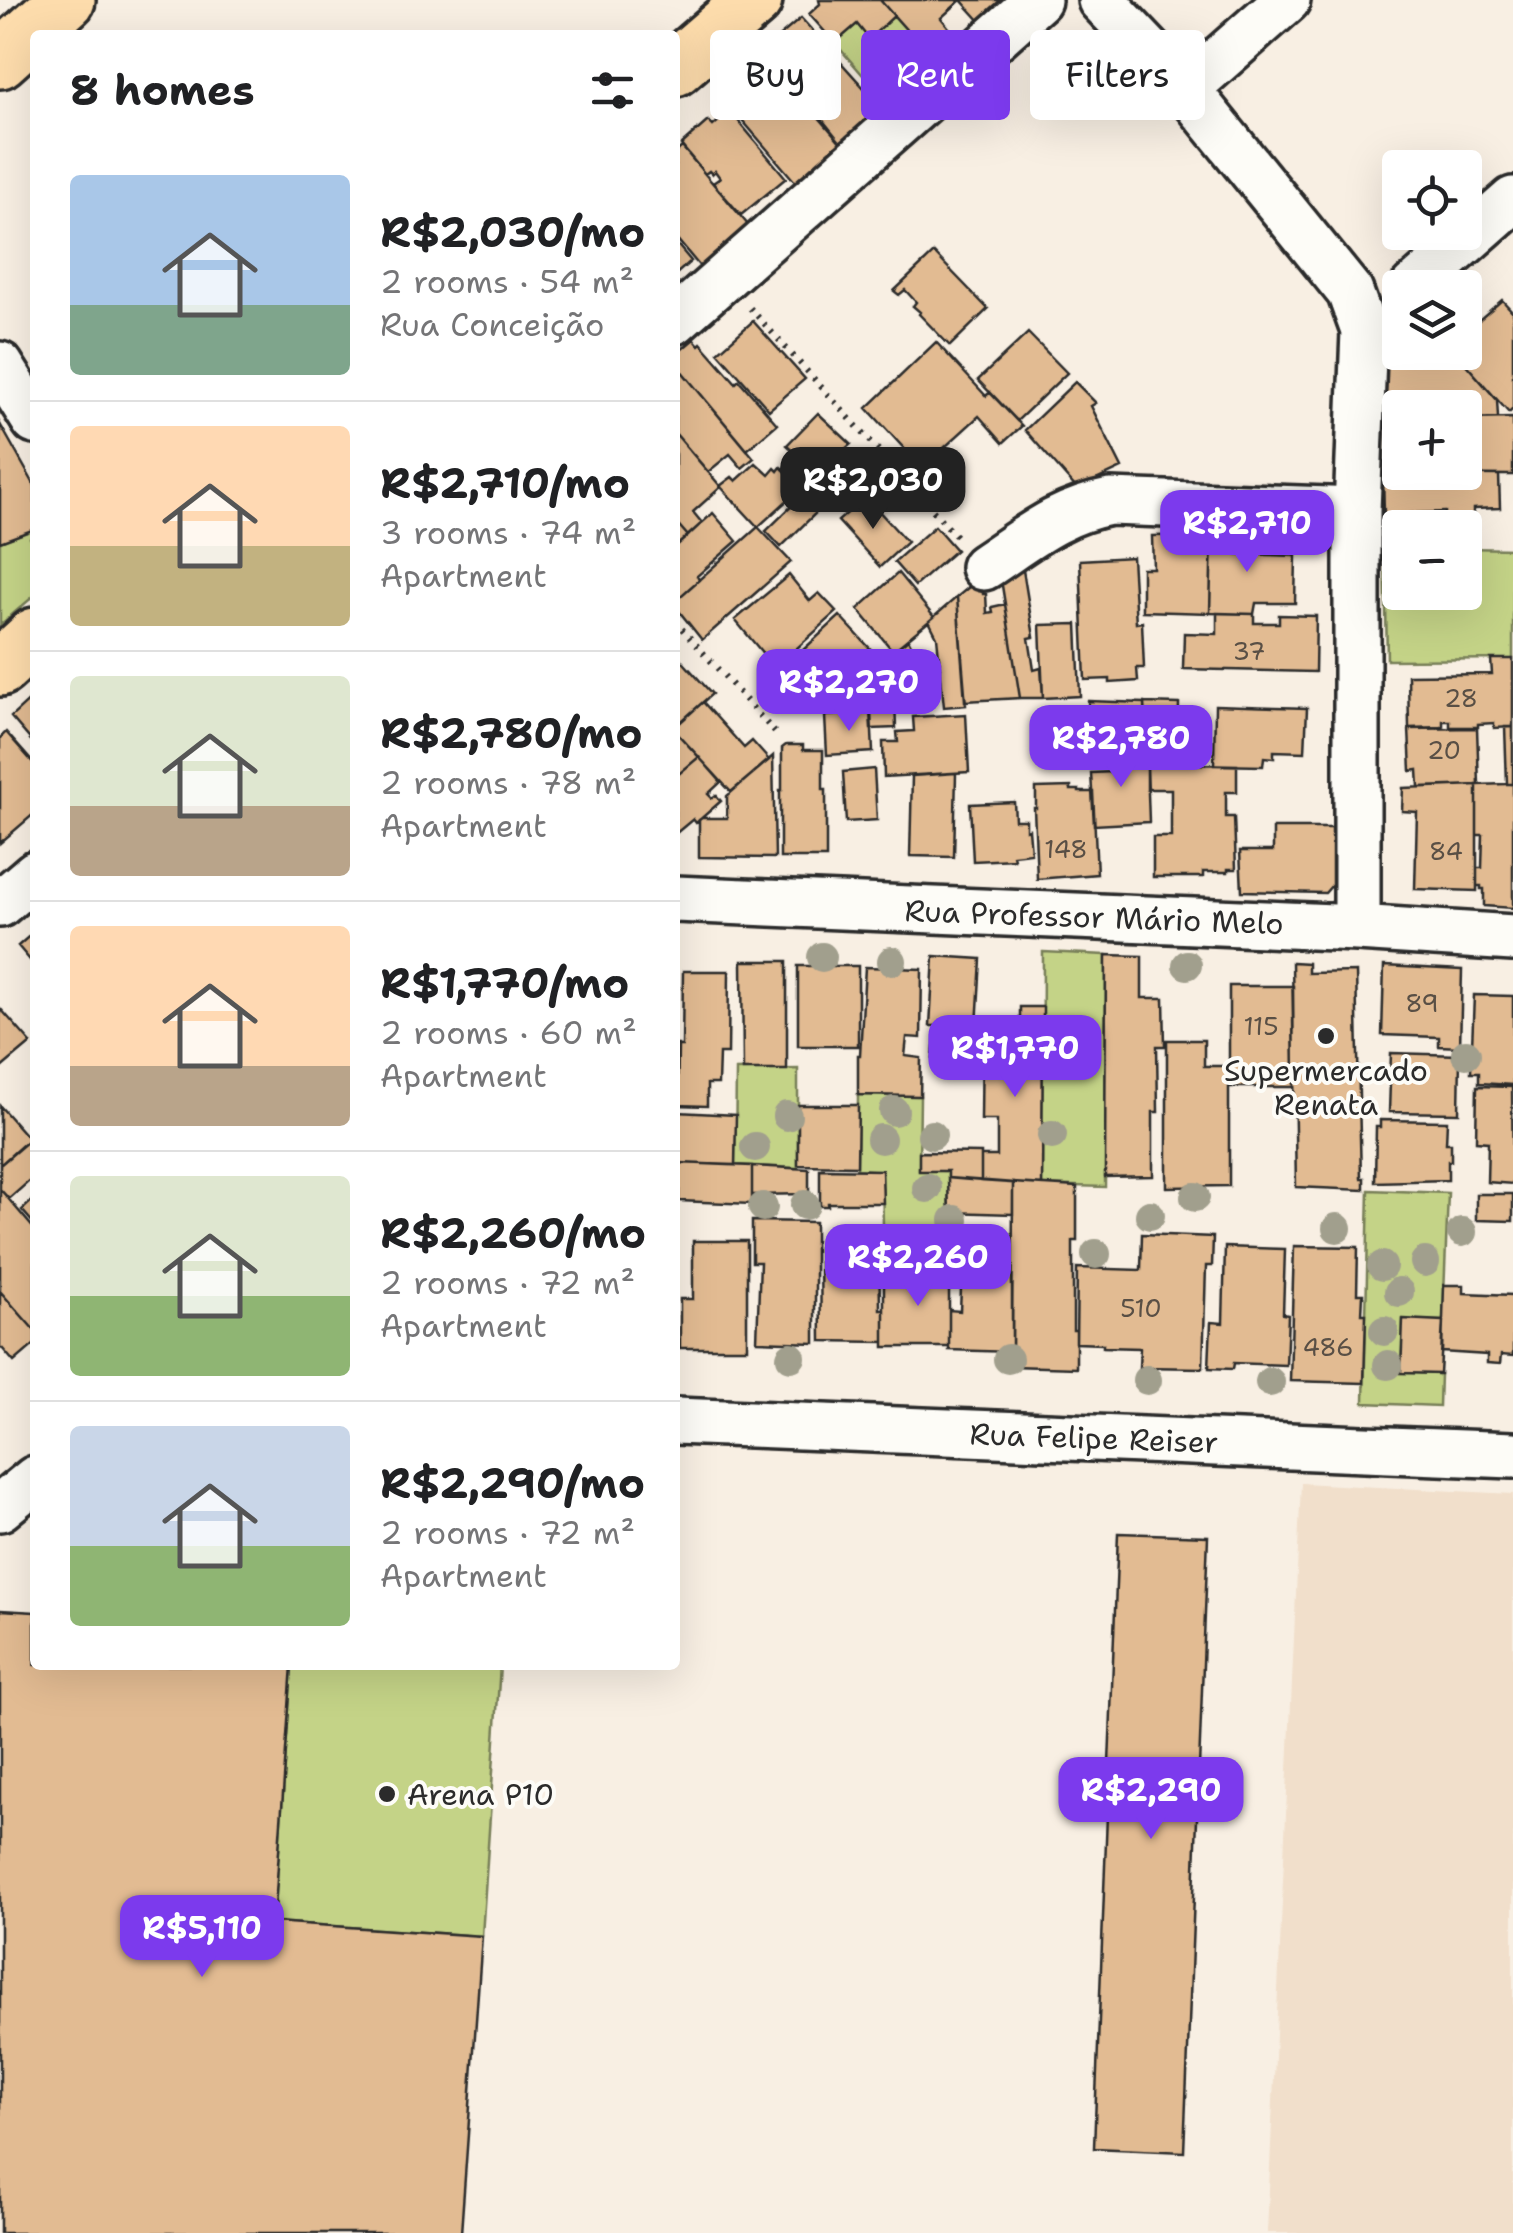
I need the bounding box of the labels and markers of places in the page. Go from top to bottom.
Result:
pin: R$2,030 [781,447,965,532]
pin: R$2,710 [1155,490,1339,575]
pin: R$2,270 [757,649,941,734]
pin: R$2,780 [1029,705,1213,790]
pin: R$1,770 [923,1015,1107,1100]
marker: Supermercado Renata [1315,1025,1337,1047]
place label: Supermercado Renata [1224,1050,1428,1125]
pin: R$2,260 [826,1224,1010,1309]
pin: R$2,290 [1059,1757,1243,1842]
place label: Arena P10 [407,1774,554,1815]
marker: Arena P10 [376,1783,398,1805]
pin: R$5,110 [110,1895,294,1980]

